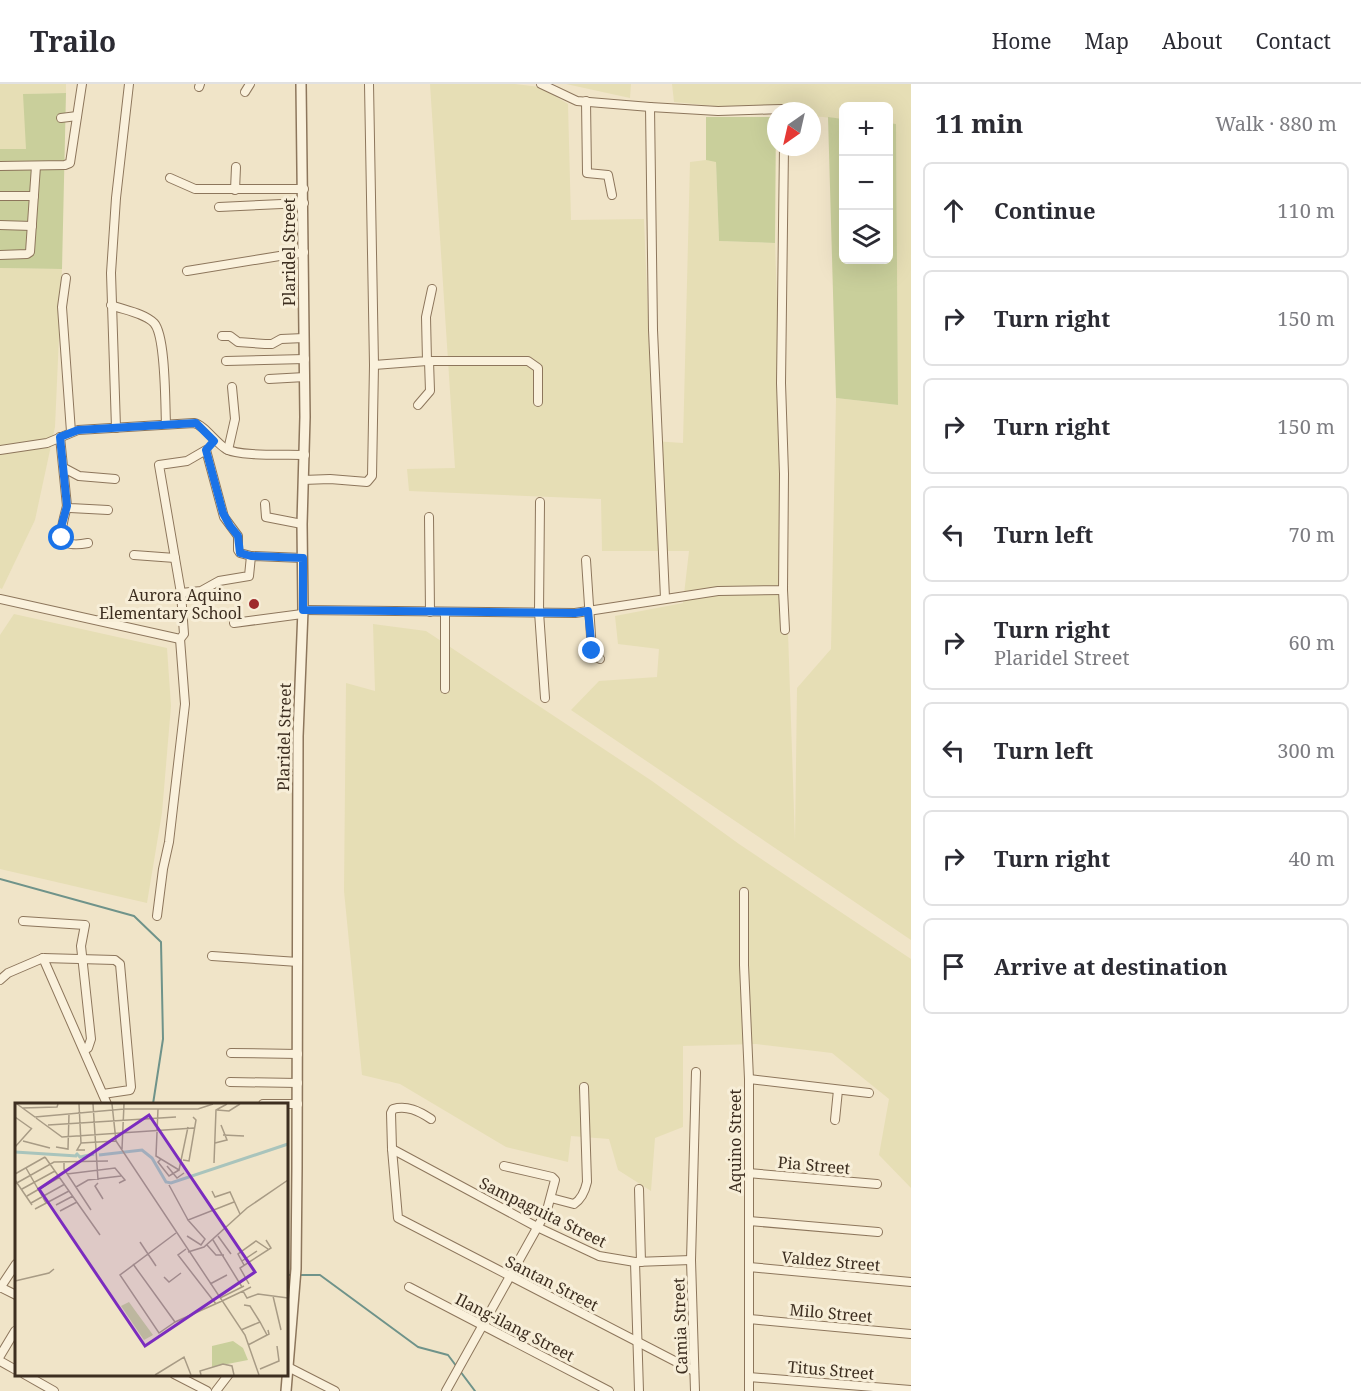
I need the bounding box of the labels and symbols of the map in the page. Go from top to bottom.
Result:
north arrow [767,102,821,156]
street label: Plaridel Street [278,197,300,306]
route start [48,524,74,550]
place label: Aurora Aquino Elementary School [99,584,242,624]
marker: Aurora Aquino Elementary School [247,597,261,611]
route end [578,637,604,663]
street label: Plaridel Street [272,682,296,791]
street label: Aquino Street [724,1088,746,1193]
inset map [15,1103,288,1376]
street label: Pia Street [777,1151,851,1179]
street label: Sampaguita Street [476,1172,611,1253]
street label: Valdez Street [781,1246,882,1276]
street label: Santan Street [502,1250,603,1316]
street label: Camia Street [667,1277,693,1375]
street label: Ilang-ilang Street [452,1288,578,1367]
street label: Milo Street [789,1298,874,1328]
street label: Titus Street [787,1355,876,1385]

